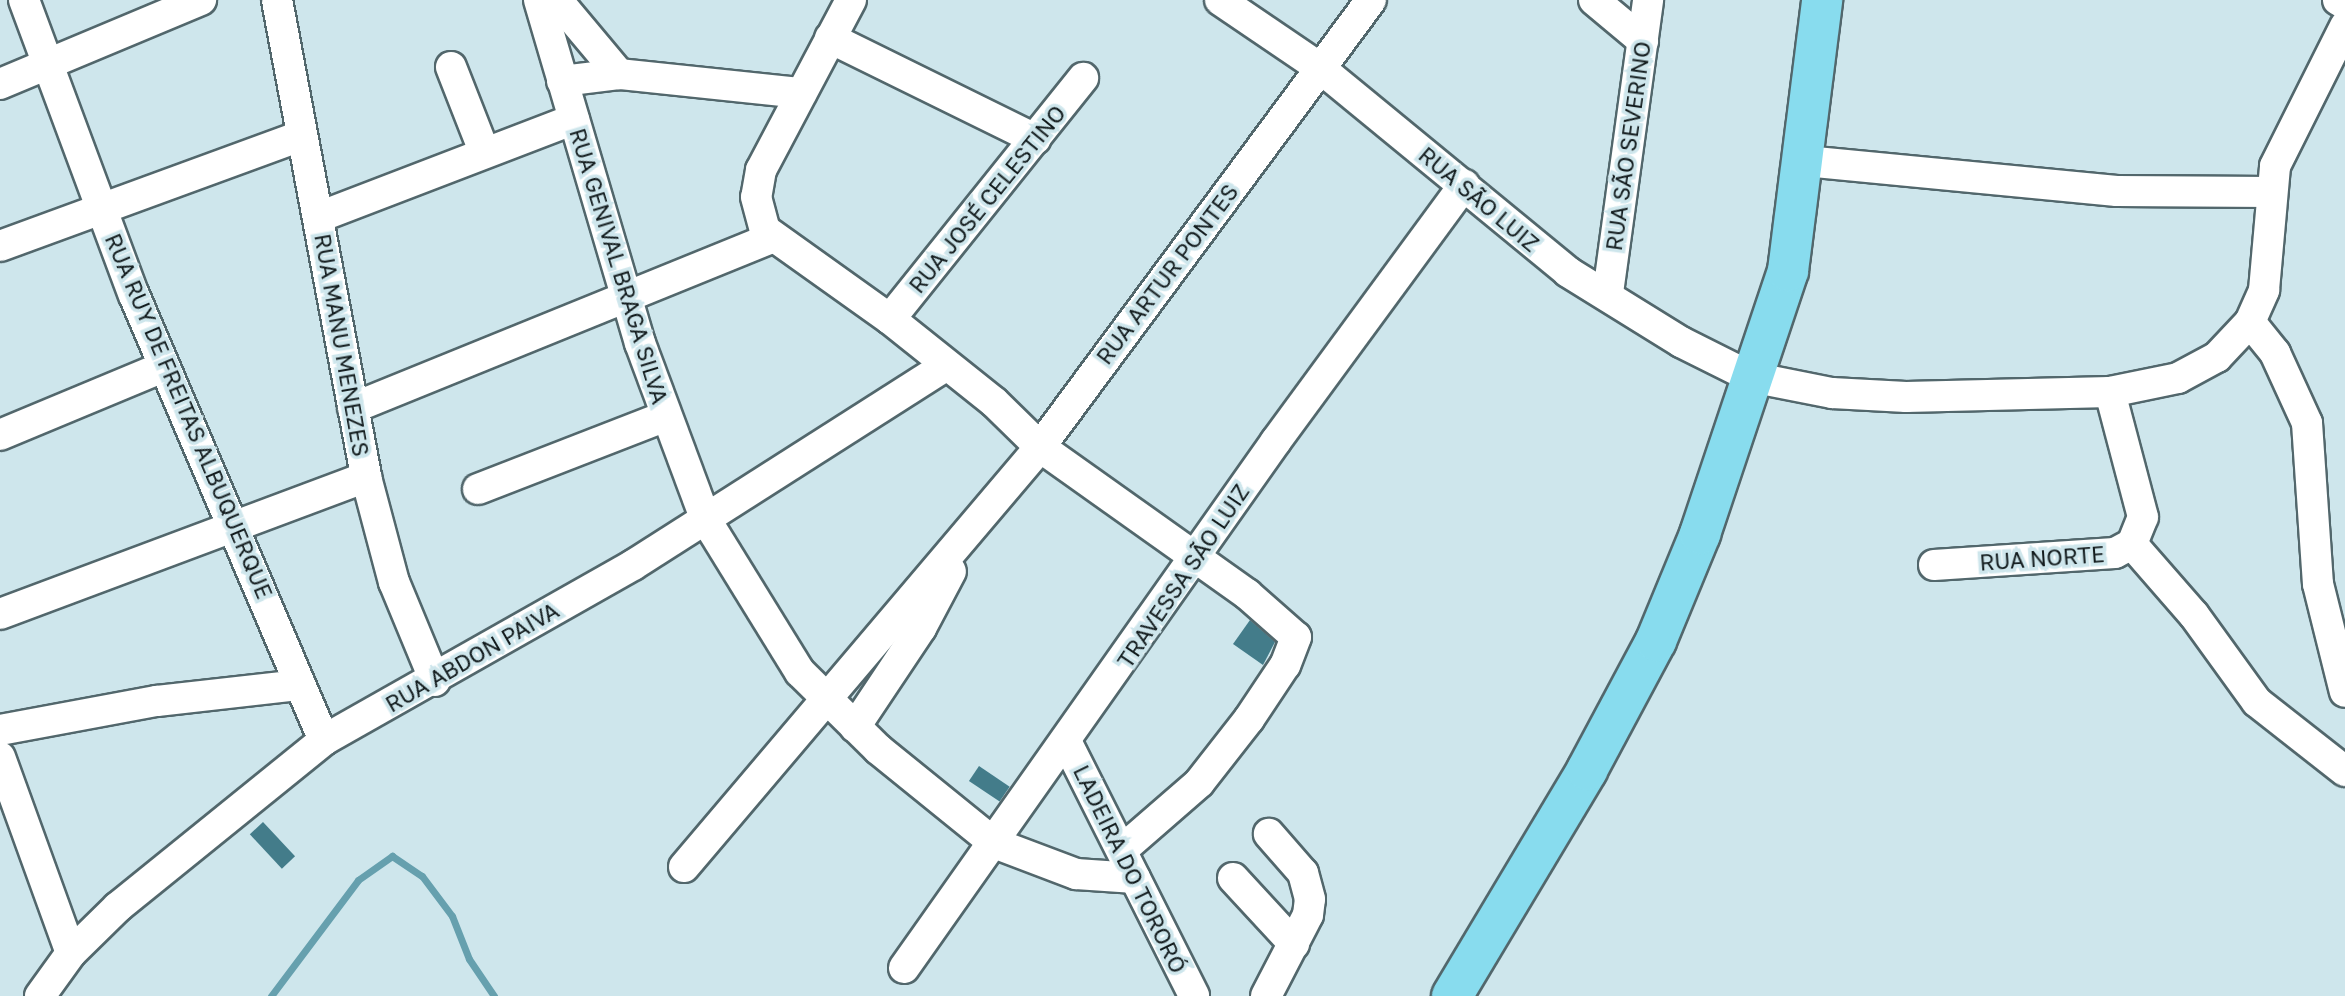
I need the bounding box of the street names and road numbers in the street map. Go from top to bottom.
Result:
street label: RUA SÃO SEVERINO [1600,40,1656,252]
street label: RUA JOSÉ CELESTINO [903,100,1071,298]
street label: RUA GENIVAL BRAGA SILVA [564,125,674,407]
street label: RUA SÃO LUIZ [1414,141,1544,257]
street label: RUA ARTUR PONTES [1091,179,1243,369]
street label: RUA RUY DE FREITAS ALBUQUERQUE [100,230,278,602]
street label: RUA MANU MENEZES [309,232,375,458]
street label: TRAVESSA SÃO LUIZ [1112,479,1254,673]
street label: RUA NORTE [1979,540,2105,576]
street label: RUA ABDON PAIVA [381,597,563,717]
street label: LADEIRA DO TORORÓ [1068,761,1192,977]

